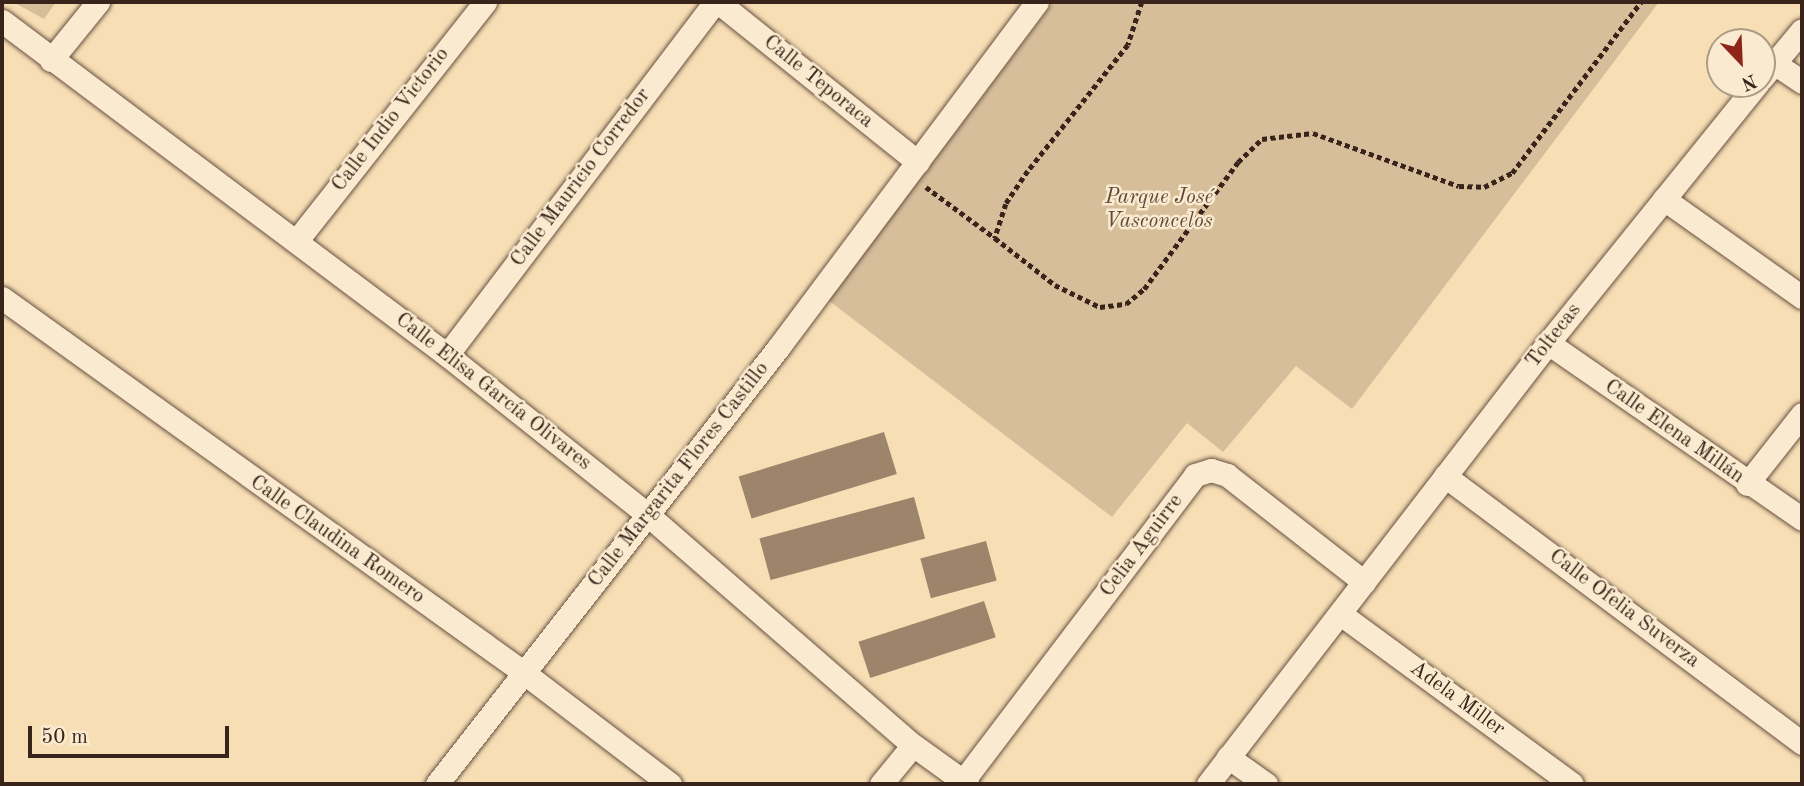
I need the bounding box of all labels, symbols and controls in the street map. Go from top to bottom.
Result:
north arrow [1706,28,1776,98]
street label: Calle Teporaca [758,30,878,134]
street label: Calle Indio Victorio [327,43,455,197]
text: N [1738,69,1759,93]
street label: Calle Mauricio Corredor [506,84,656,272]
park label: Parque José Vasconcelos [1105,185,1213,235]
street label: Toltecas [1521,299,1587,373]
street label: Calle Elisa García Olivares [390,308,596,476]
street label: Calle Margarita Flores Castillo [583,357,775,593]
street label: Calle Elena Millán [1599,374,1749,490]
street label: Calle Claudina Romero [245,470,429,610]
street label: Celia Aguirre [1095,490,1189,602]
street label: Calle Ofelia Suverza [1544,544,1704,674]
street label: Adela Miller [1405,656,1509,742]
scale bar [32,712,233,756]
text: 50 m [41,727,88,748]

